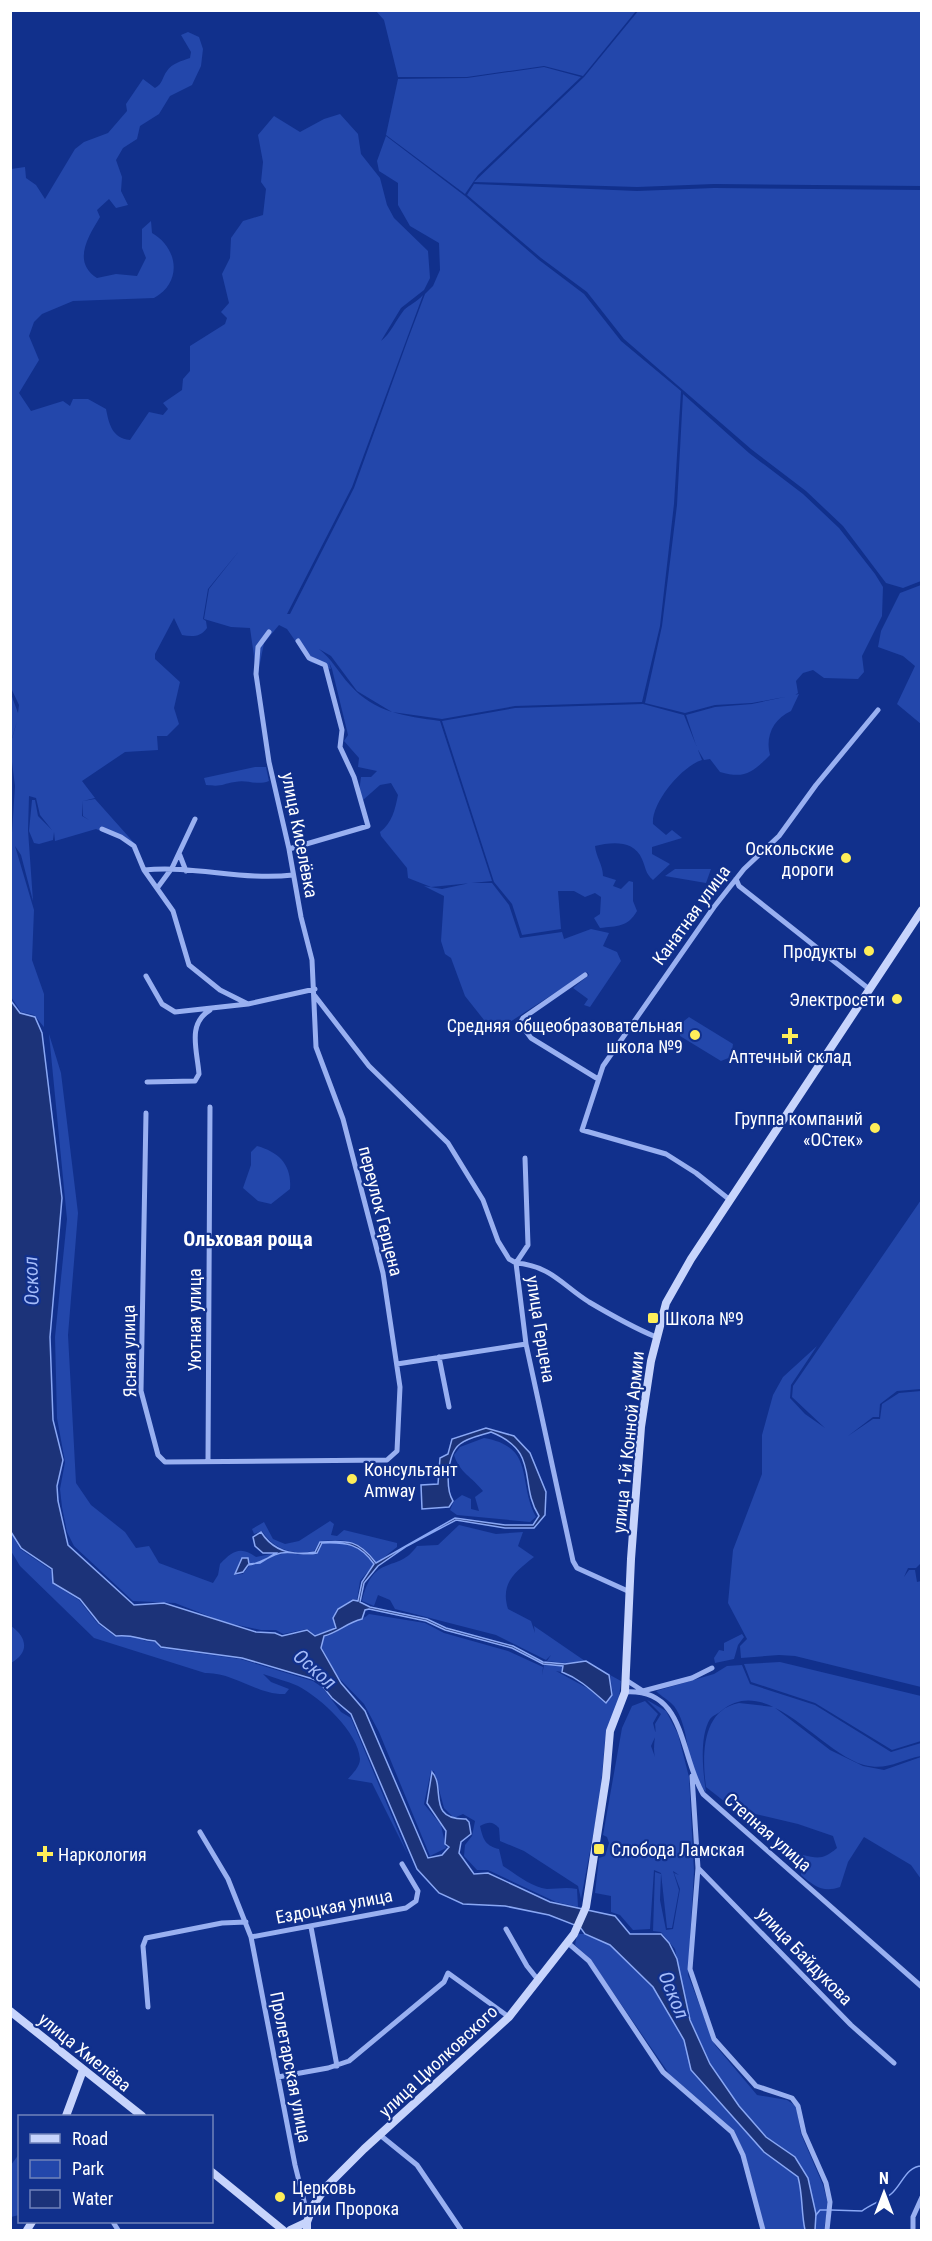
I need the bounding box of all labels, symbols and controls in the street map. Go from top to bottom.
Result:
street label: улица Киселёвка [278,770,322,900]
place label: Оскольские дороги [745,838,834,880]
marker: Оскольские дороги [839,851,853,865]
street label: Канатная улица [648,861,734,969]
place label: Продукты [783,941,857,962]
marker: Продукты [862,944,876,958]
place label: Электросети [789,989,885,1010]
marker: Электросети [890,992,904,1006]
place label: Средняя общеобразовательная школа №9 [447,1015,683,1057]
marker: Средняя общеобразовательная школа №9 [688,1028,702,1042]
marker: Аптечный склад [783,1029,797,1043]
place label: Аптечный склад [729,1046,852,1067]
place label: Группа компаний «ОСтек» [734,1108,863,1150]
marker: Группа компаний «ОСтек» [868,1121,882,1135]
street label: переулок Герцена [355,1144,407,1278]
district label: Ольховая роща [183,1227,313,1251]
water label: Оскол [18,1256,44,1306]
street label: Уютная улица [184,1268,205,1372]
street label: улица Герцена [522,1274,560,1384]
street label: Ясная улица [118,1305,140,1397]
place label: Школа №9 [665,1308,744,1329]
marker: Школа №9 [646,1311,660,1325]
street label: улица 1-й Конной Армии [608,1350,648,1534]
place label: Консультант Amway [364,1459,458,1501]
marker: Консультант Amway [345,1472,359,1486]
water label: Оскол [289,1644,342,1694]
street label: Степная улица [720,1788,816,1876]
place label: Слобода Ламская [611,1839,745,1860]
marker: Слобода Ламская [592,1842,606,1856]
place label: Наркология [58,1844,147,1865]
marker: Наркология [36,1845,54,1863]
street label: Ездоцкая улица [274,1884,394,1928]
street label: улица Байдукова [753,1903,857,2009]
water label: Оскол [653,1968,695,2022]
street label: Пролетарская улица [266,1990,316,2144]
street label: улица Циолковского [374,2001,502,2121]
street label: улица Хмелёва [34,2008,136,2096]
legend [18,2115,213,2223]
text: Road [72,2128,108,2149]
text: Park [72,2158,104,2179]
north arrow [854,2163,914,2223]
text: N [879,2169,889,2188]
place label: Церковь Илии Пророка [292,2177,399,2219]
text: Water [72,2188,114,2209]
marker: Церковь Илии Пророка [273,2190,287,2204]

